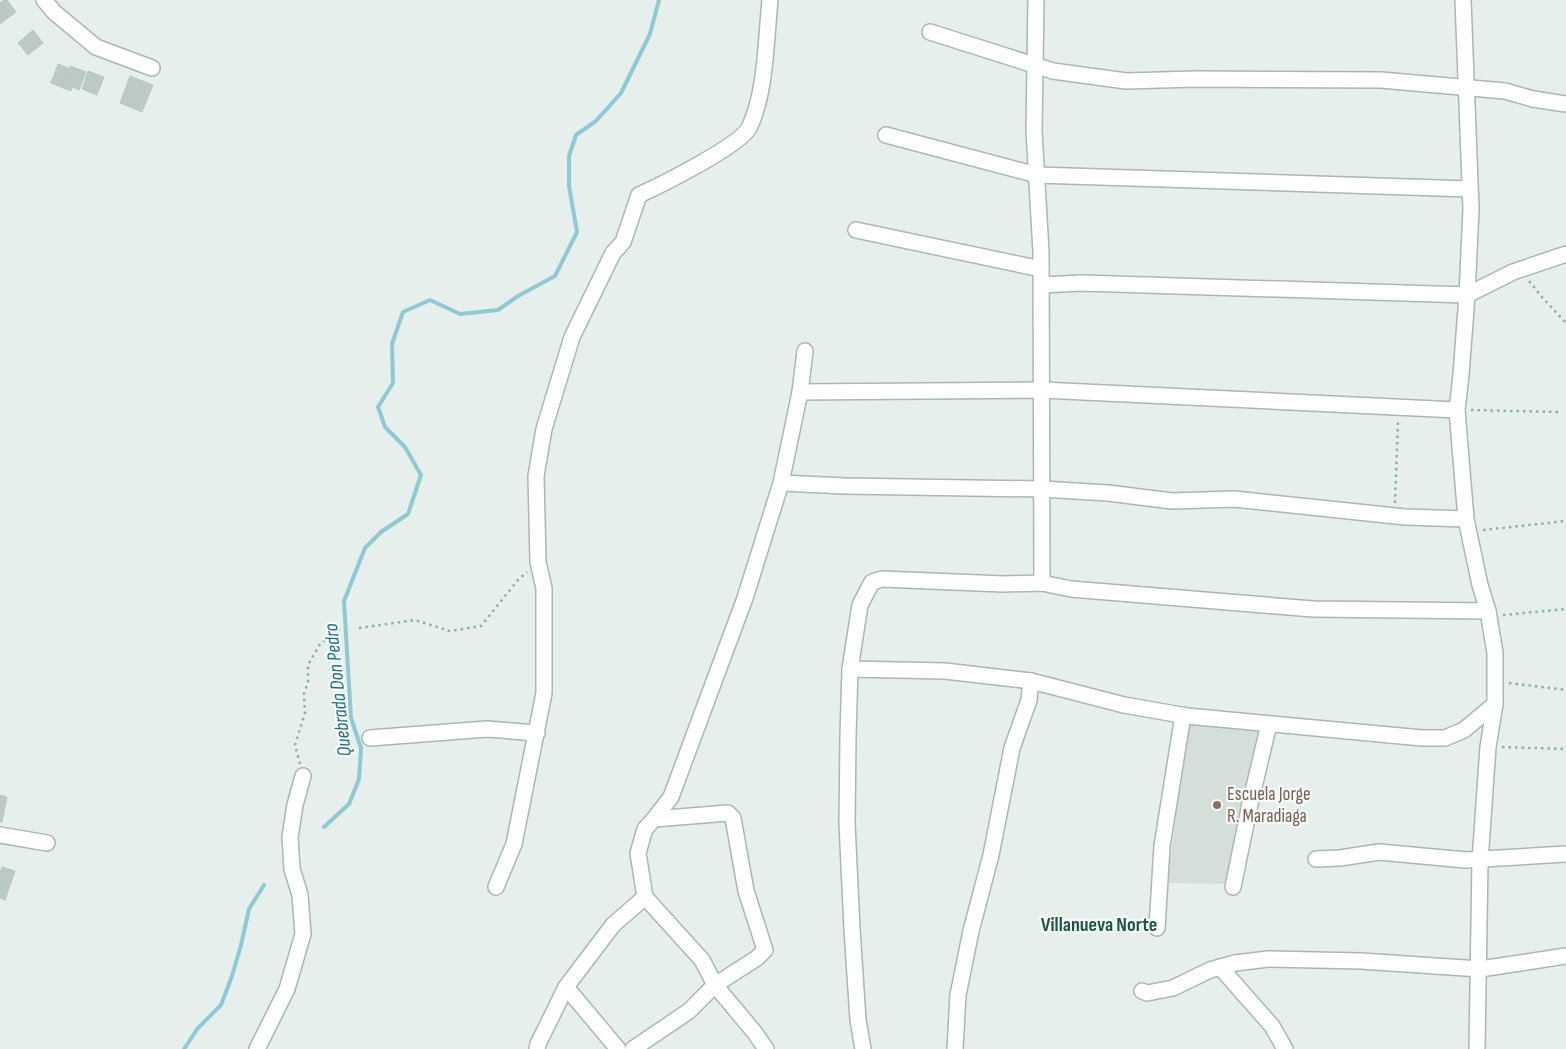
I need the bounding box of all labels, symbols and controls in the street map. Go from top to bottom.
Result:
water label: Quebrada Don Pedro [319,622,357,758]
place label: Escuela Jorge R. Maradiaga [1227,783,1311,828]
marker: Escuela Jorge R. Maradiaga [1211,799,1223,811]
district label: Villanueva Norte [1041,913,1157,937]

